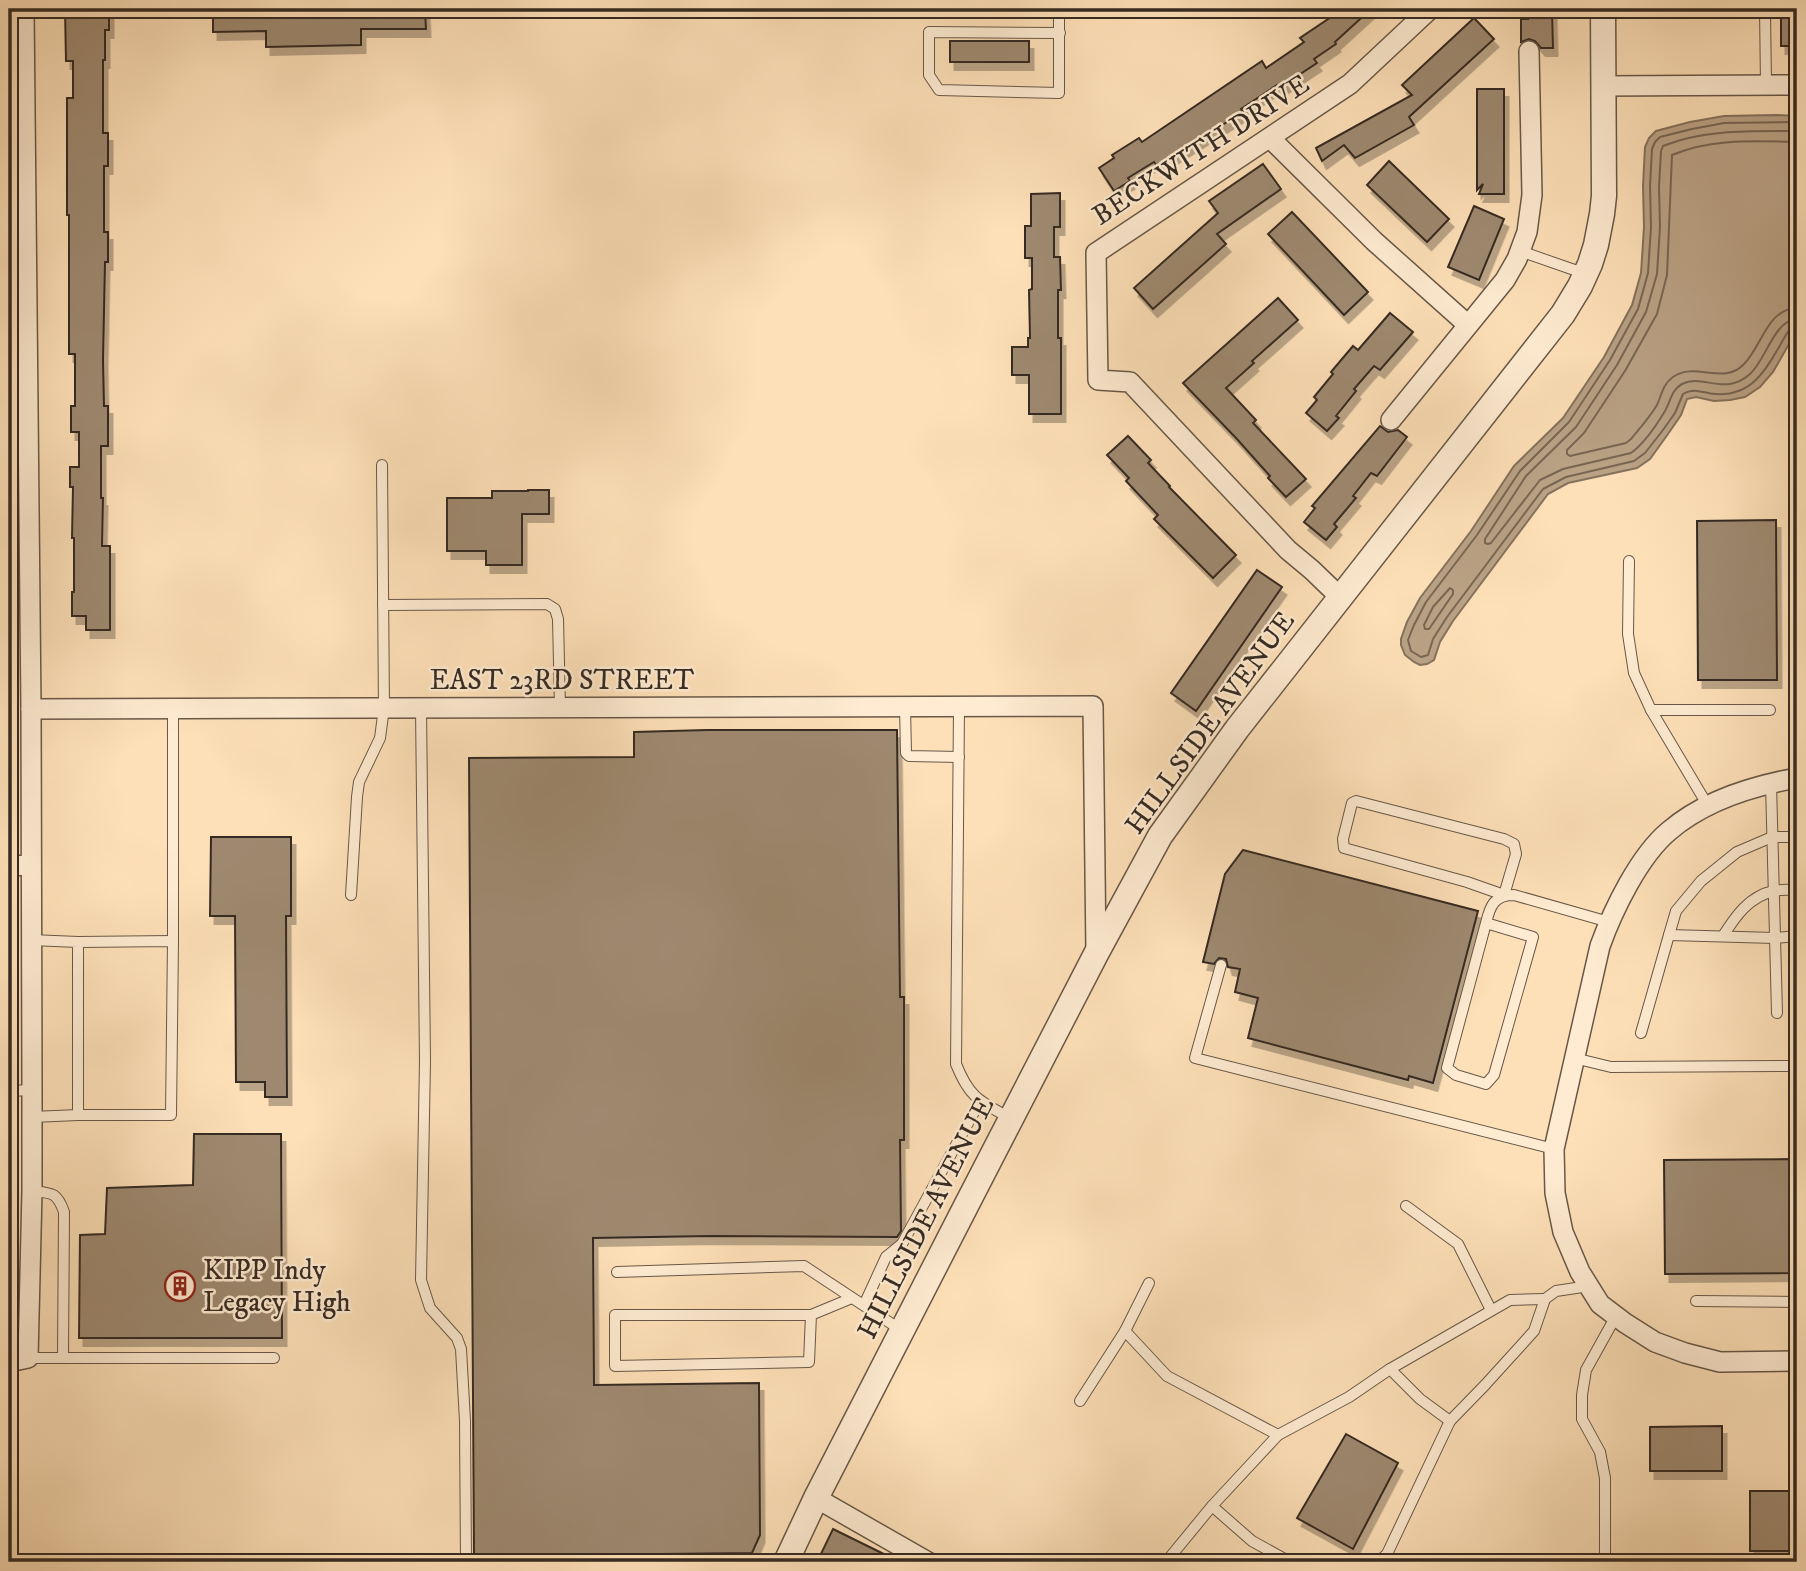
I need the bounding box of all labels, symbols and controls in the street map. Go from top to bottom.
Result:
street label: BECKWITH DRIVE [1086,67,1316,233]
street label: HILLSIDE AVENUE [1117,605,1303,841]
street label: EAST 23RD STREET [430,663,694,698]
street label: HILLSIDE AVENUE [850,1091,1002,1345]
place label: KIPP Indy Legacy High [203,1253,351,1320]
building icon: KIPP Indy Legacy High [163,1269,197,1303]

